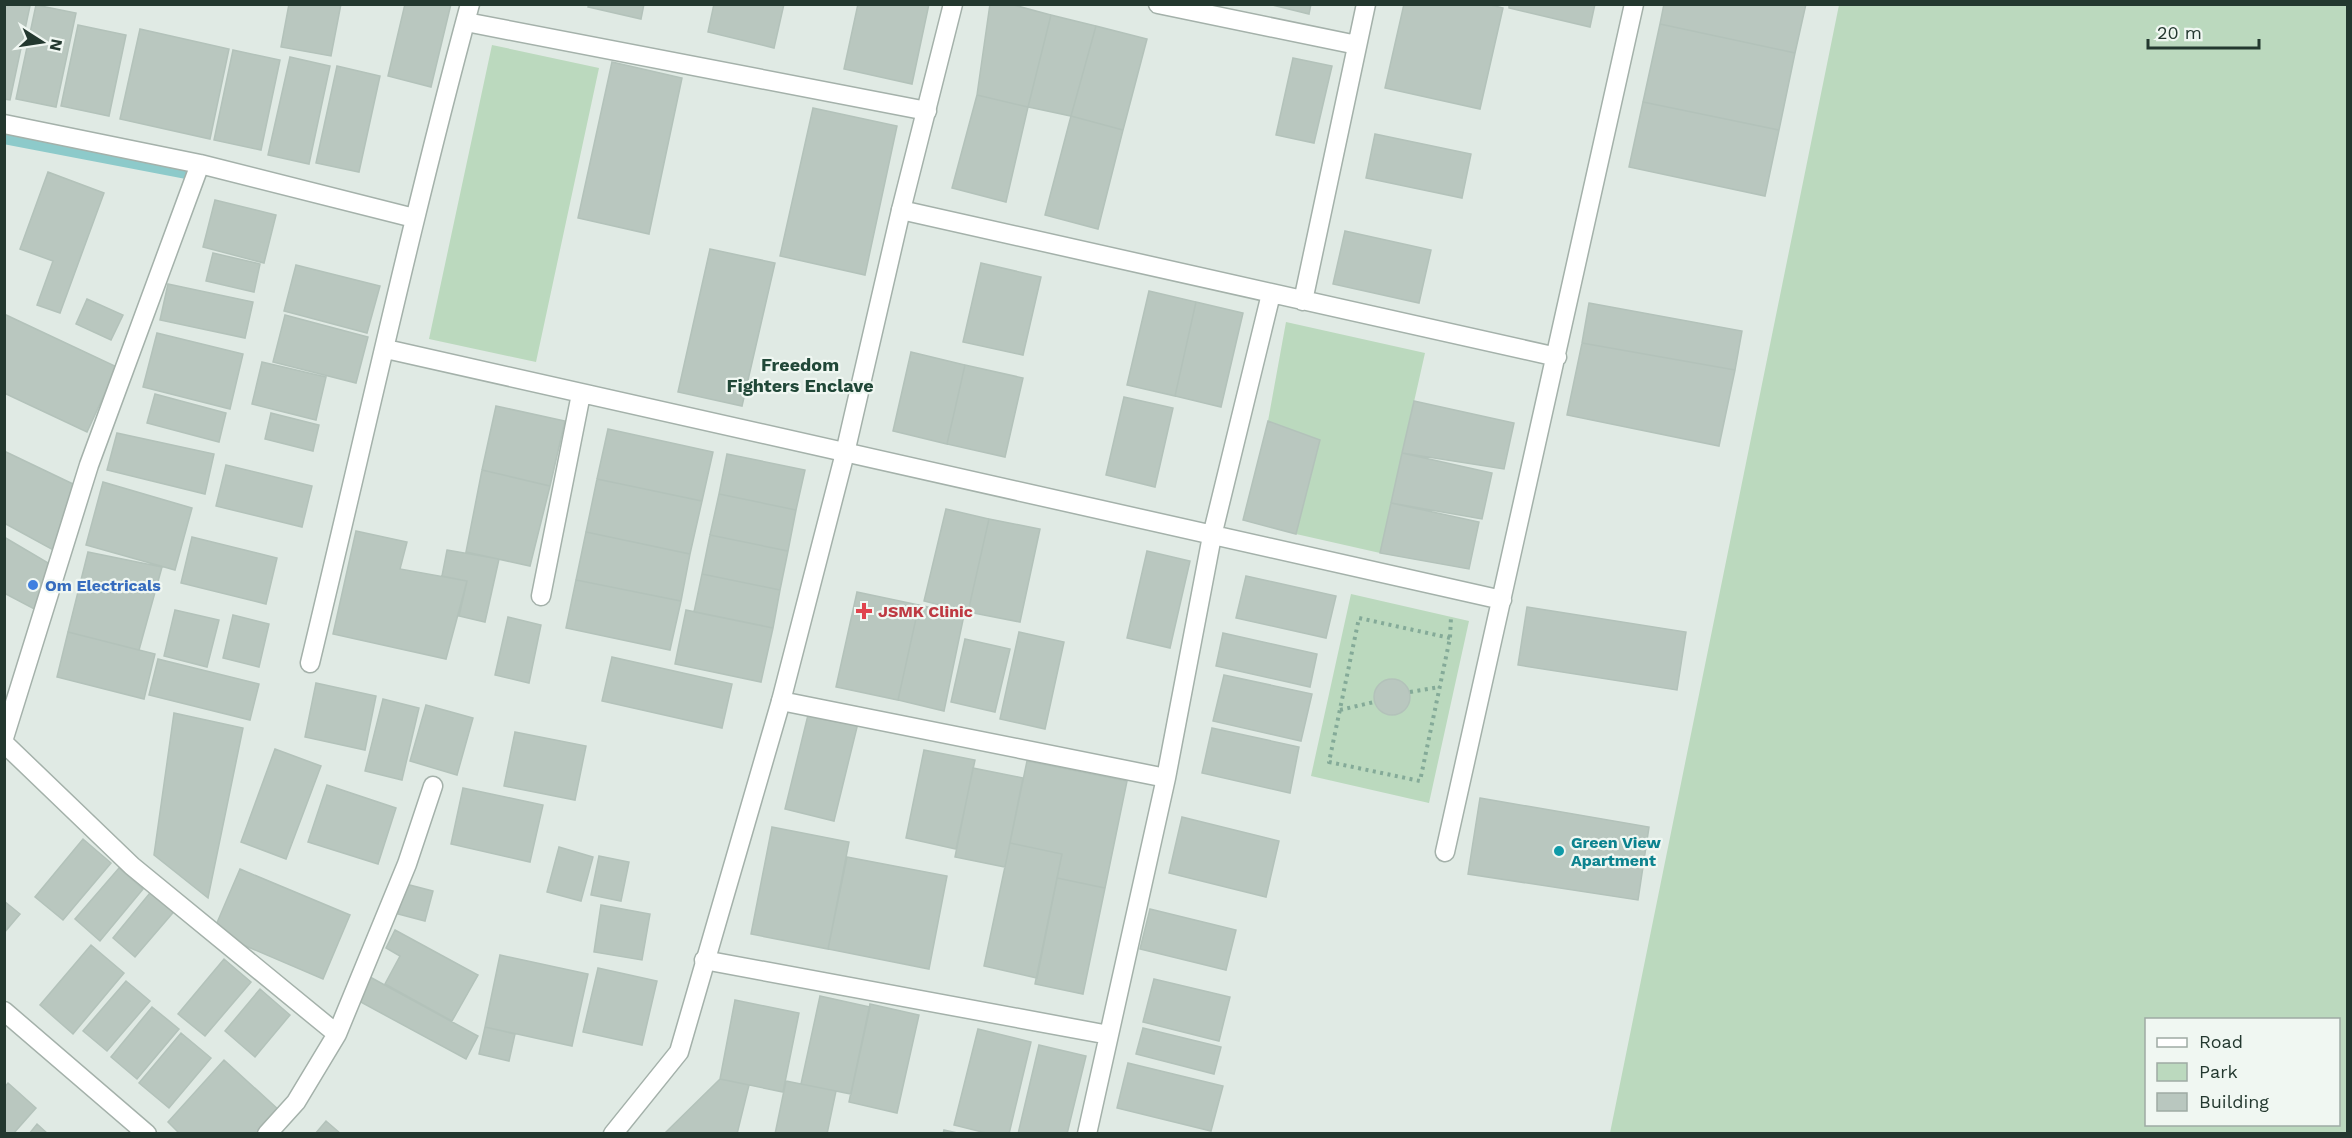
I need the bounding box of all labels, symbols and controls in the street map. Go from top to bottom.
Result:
north arrow [12,12,72,72]
scale bar [2148,12,2259,50]
text: 20 m [2157,22,2202,43]
text: N [46,37,67,53]
district label: Freedom Fighters Enclave [726,354,874,396]
place label: Om Electricals [45,576,161,595]
marker: Om Electricals [26,578,40,592]
marker: JSMK Clinic [855,602,873,620]
place label: JSMK Clinic [878,602,973,621]
place label: Green View Apartment [1571,833,1662,870]
marker: Green View Apartment [1552,844,1566,858]
legend [2145,1018,2340,1126]
text: Road [2199,1031,2243,1052]
text: Park [2199,1061,2238,1082]
text: Building [2199,1091,2269,1112]

